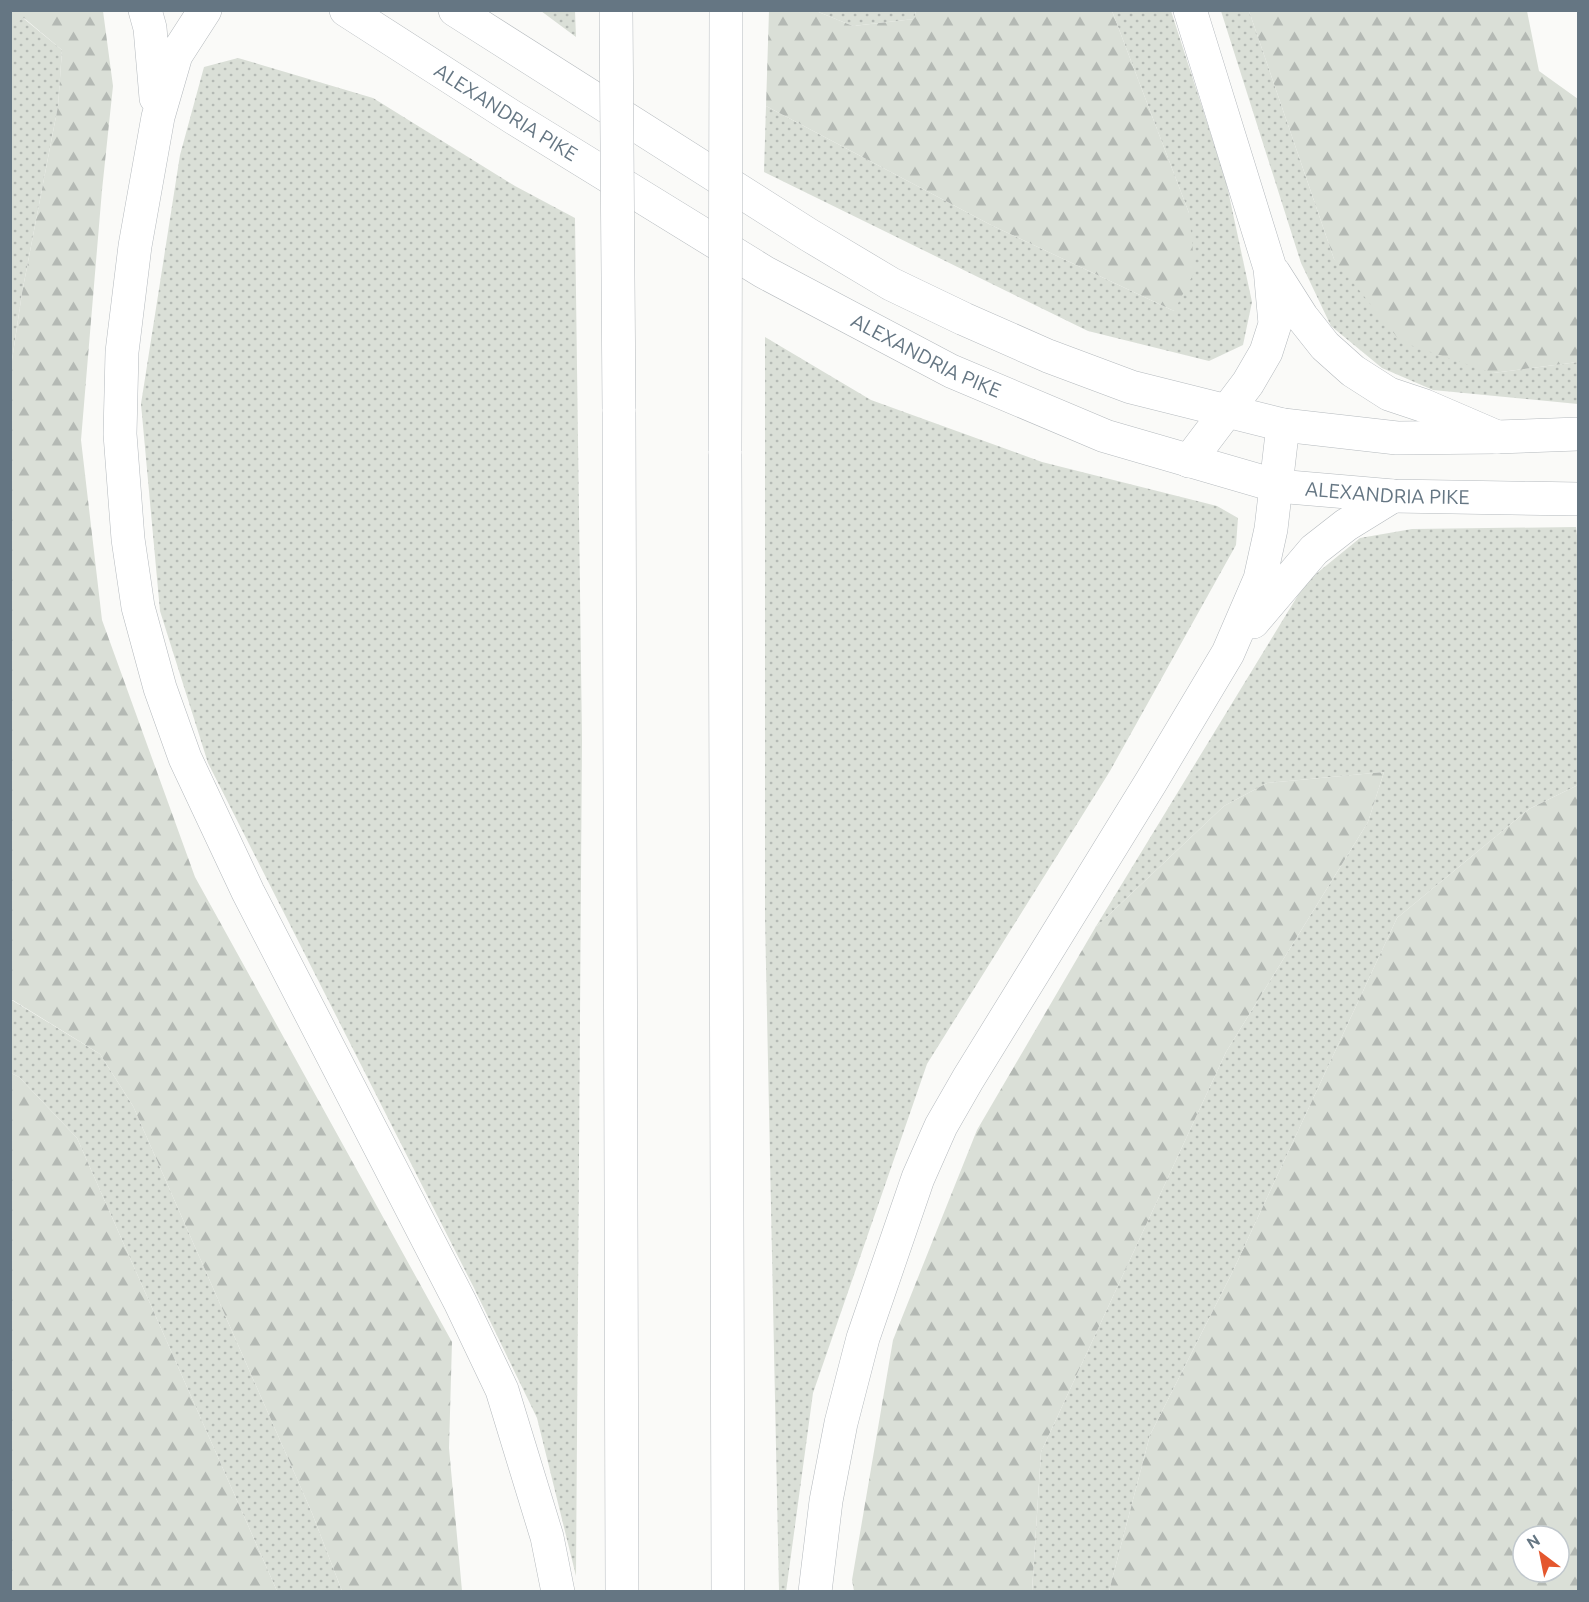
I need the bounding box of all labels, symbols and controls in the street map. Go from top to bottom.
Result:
street label: ALEXANDRIA PIKE [431,58,582,165]
street label: ALEXANDRIA PIKE [848,308,1005,402]
street label: ALEXANDRIA PIKE [1305,476,1470,508]
north arrow [1511,1524,1571,1584]
text: N [1523,1530,1543,1552]

